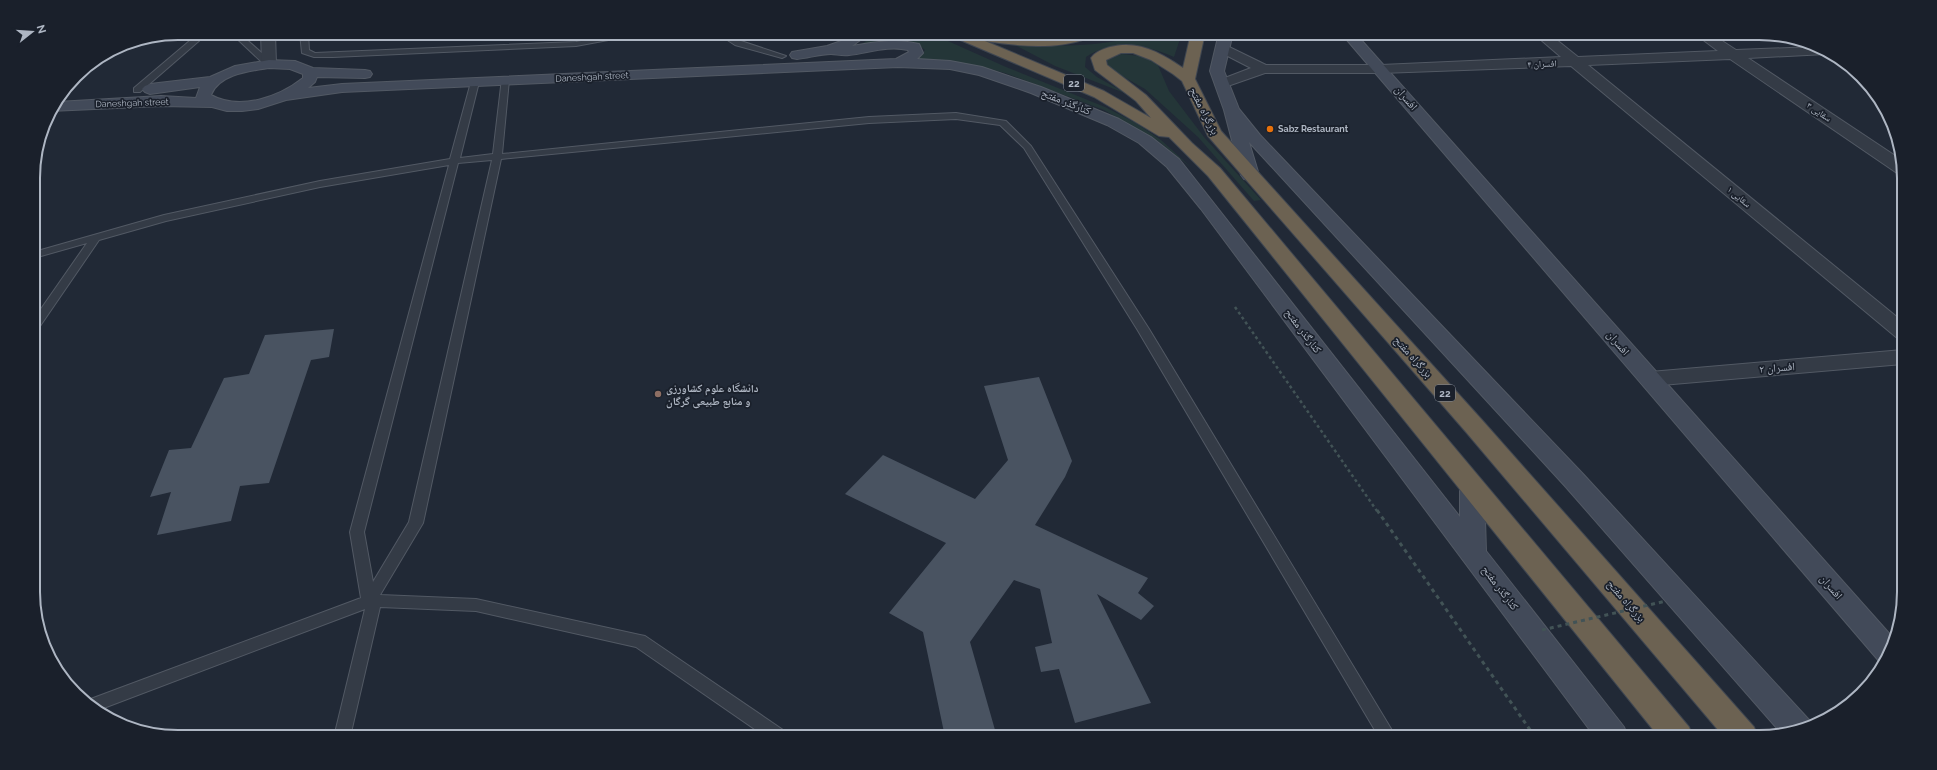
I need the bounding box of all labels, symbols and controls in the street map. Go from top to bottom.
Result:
north arrow [12,12,52,52]
text: N [34,23,49,35]
street label: افسران ۴ [1527,58,1557,70]
street label: Daneshgah street [555,70,629,84]
road number: 22 [1064,75,1084,91]
street label: افسران [1392,83,1420,113]
street label: بزرگراه مفتح [1187,85,1221,137]
street label: کنارگذر مفتح [1039,86,1093,118]
street label: Daneshgah street [95,97,169,109]
street label: سقایی ۳ [1805,100,1833,124]
marker: Sabz Restaurant [1265,124,1275,134]
place label: Sabz Restaurant [1278,124,1349,134]
street label: سقایی ۱ [1725,185,1753,210]
street label: کنارگذر مفتح [1282,306,1324,356]
street label: افسران [1604,328,1632,358]
street label: بزرگراه مفتح [1391,334,1435,380]
street label: افسران ۲ [1759,360,1795,376]
place label: دانشگاه علوم کشاورزی و منابع طبیعی گرگان [666,382,759,409]
road number: 22 [1435,385,1455,401]
marker: دانشگاه علوم کشاورزی و منابع طبیعی گرگان [653,389,663,399]
street label: کنارگذر مفتح [1479,563,1521,613]
street label: افسران [1817,572,1845,602]
street label: بزرگراه مفتح [1604,577,1648,625]

